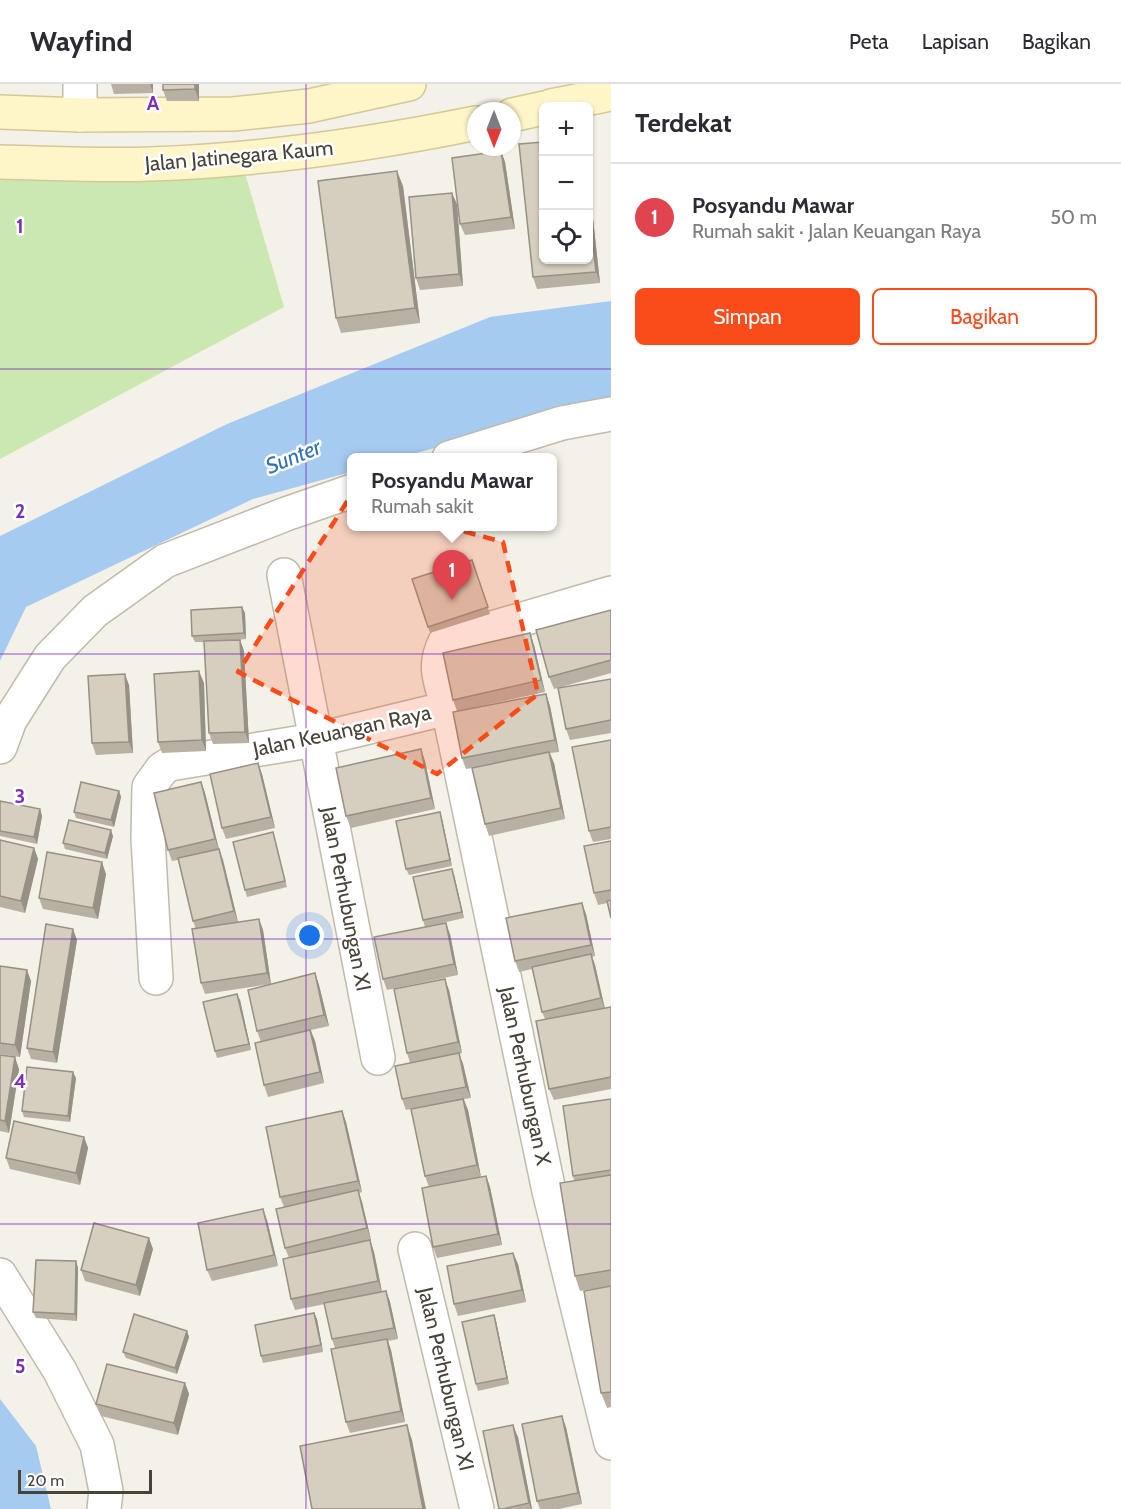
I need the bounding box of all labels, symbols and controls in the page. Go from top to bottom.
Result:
text: Wayfind [30,24,132,58]
text: Peta [849,29,889,54]
text: Lapisan [922,29,989,54]
text: Bagikan [1022,29,1091,54]
text: A [147,91,160,115]
north arrow [467,102,521,156]
map controls [539,102,593,264]
button: + [539,102,593,156]
text: Terdekat [635,107,732,139]
street label: Jalan Jatinegara Kaum [143,135,334,176]
button: − [539,156,593,210]
text: Posyandu Mawar [692,192,854,219]
text: 1 [651,205,658,229]
text: 50 m [1050,205,1097,229]
button: locate [539,210,593,264]
text: 1 [16,214,24,238]
text: Rumah sakit · Jalan Keuangan Raya [692,219,981,243]
button: Simpan [635,288,860,345]
button: Bagikan [872,288,1097,345]
water label: Sunter [262,433,326,480]
popup [347,453,557,531]
text: Posyandu Mawar [371,467,533,494]
text: Rumah sakit [371,494,474,518]
text: 2 [15,499,25,523]
pin: 1 [432,550,472,600]
street label: Jalan Keuangan Raya [250,699,433,762]
text: 3 [15,784,25,808]
street label: Jalan Perhubungan XI [316,804,377,993]
your location [295,921,324,950]
street label: Jalan Perhubungan X [494,983,557,1168]
text: 4 [14,1069,26,1093]
street label: Jalan Perhubungan XI [413,1284,480,1473]
text: 5 [15,1354,25,1378]
scale bar [18,1467,152,1494]
text: 20 m [27,1471,64,1490]

